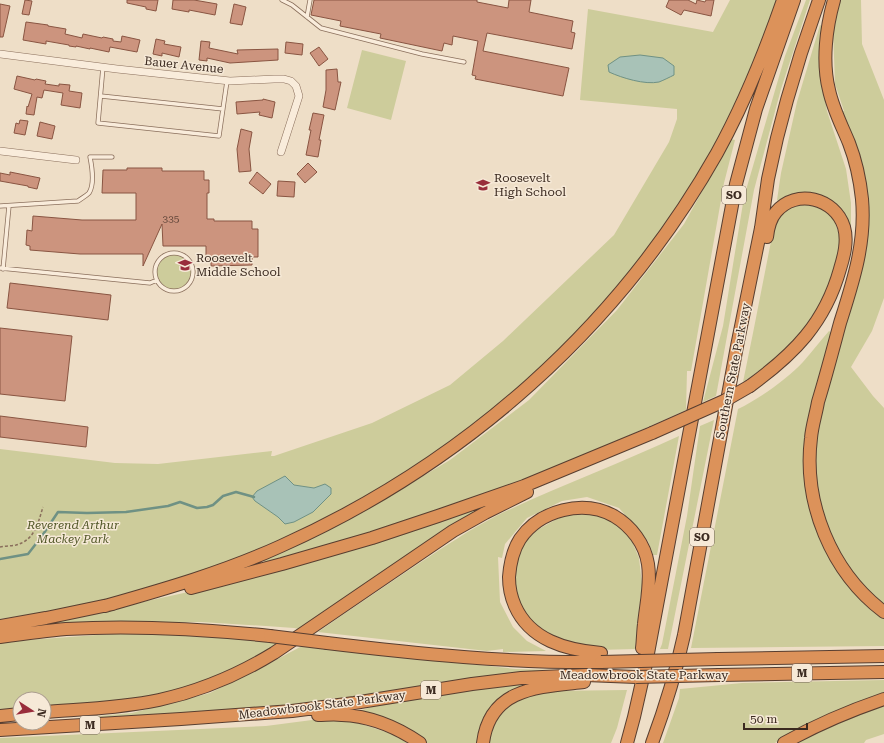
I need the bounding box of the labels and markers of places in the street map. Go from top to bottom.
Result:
place label: Roosevelt High School [494,171,566,199]
school or university icon: Roosevelt High School [475,177,491,193]
place label: Roosevelt Middle School [196,251,281,279]
school or university icon: Roosevelt Middle School [177,257,193,273]

